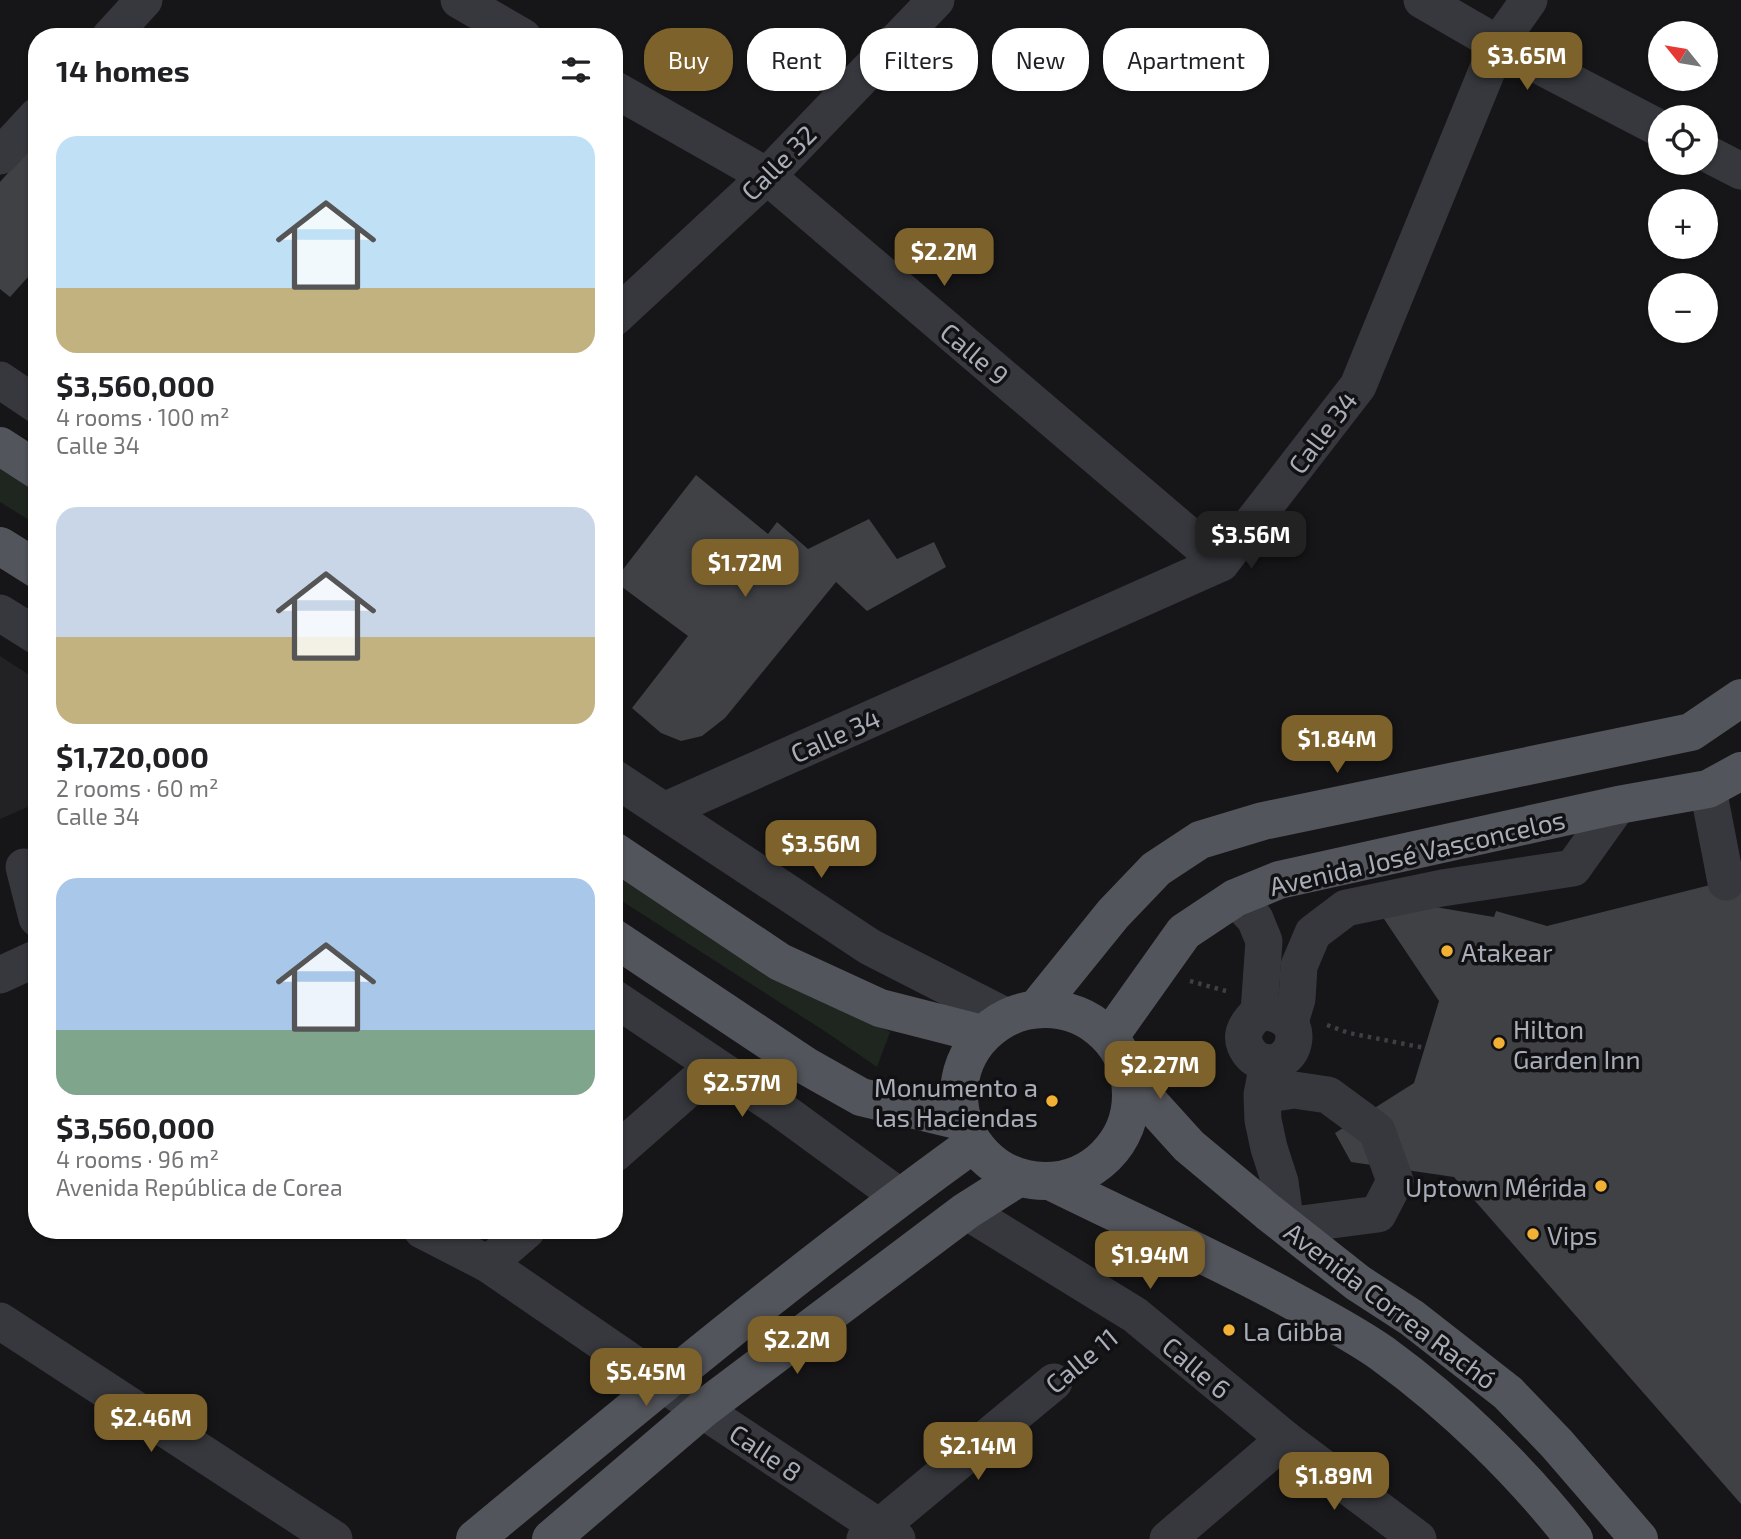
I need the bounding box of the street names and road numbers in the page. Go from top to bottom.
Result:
street label: Calle 32 [734,118,822,206]
street label: Calle 9 [935,316,1015,390]
street label: Calle 34 [1281,385,1363,479]
street label: Calle 34 [785,702,885,768]
street label: Avenida José Vasconcelos [1266,803,1568,901]
street label: Avenida Correa Rachó [1279,1215,1503,1395]
street label: Calle 11 [1038,1321,1124,1399]
street label: Calle 6 [1157,1330,1237,1404]
street label: Calle 8 [724,1417,808,1487]

